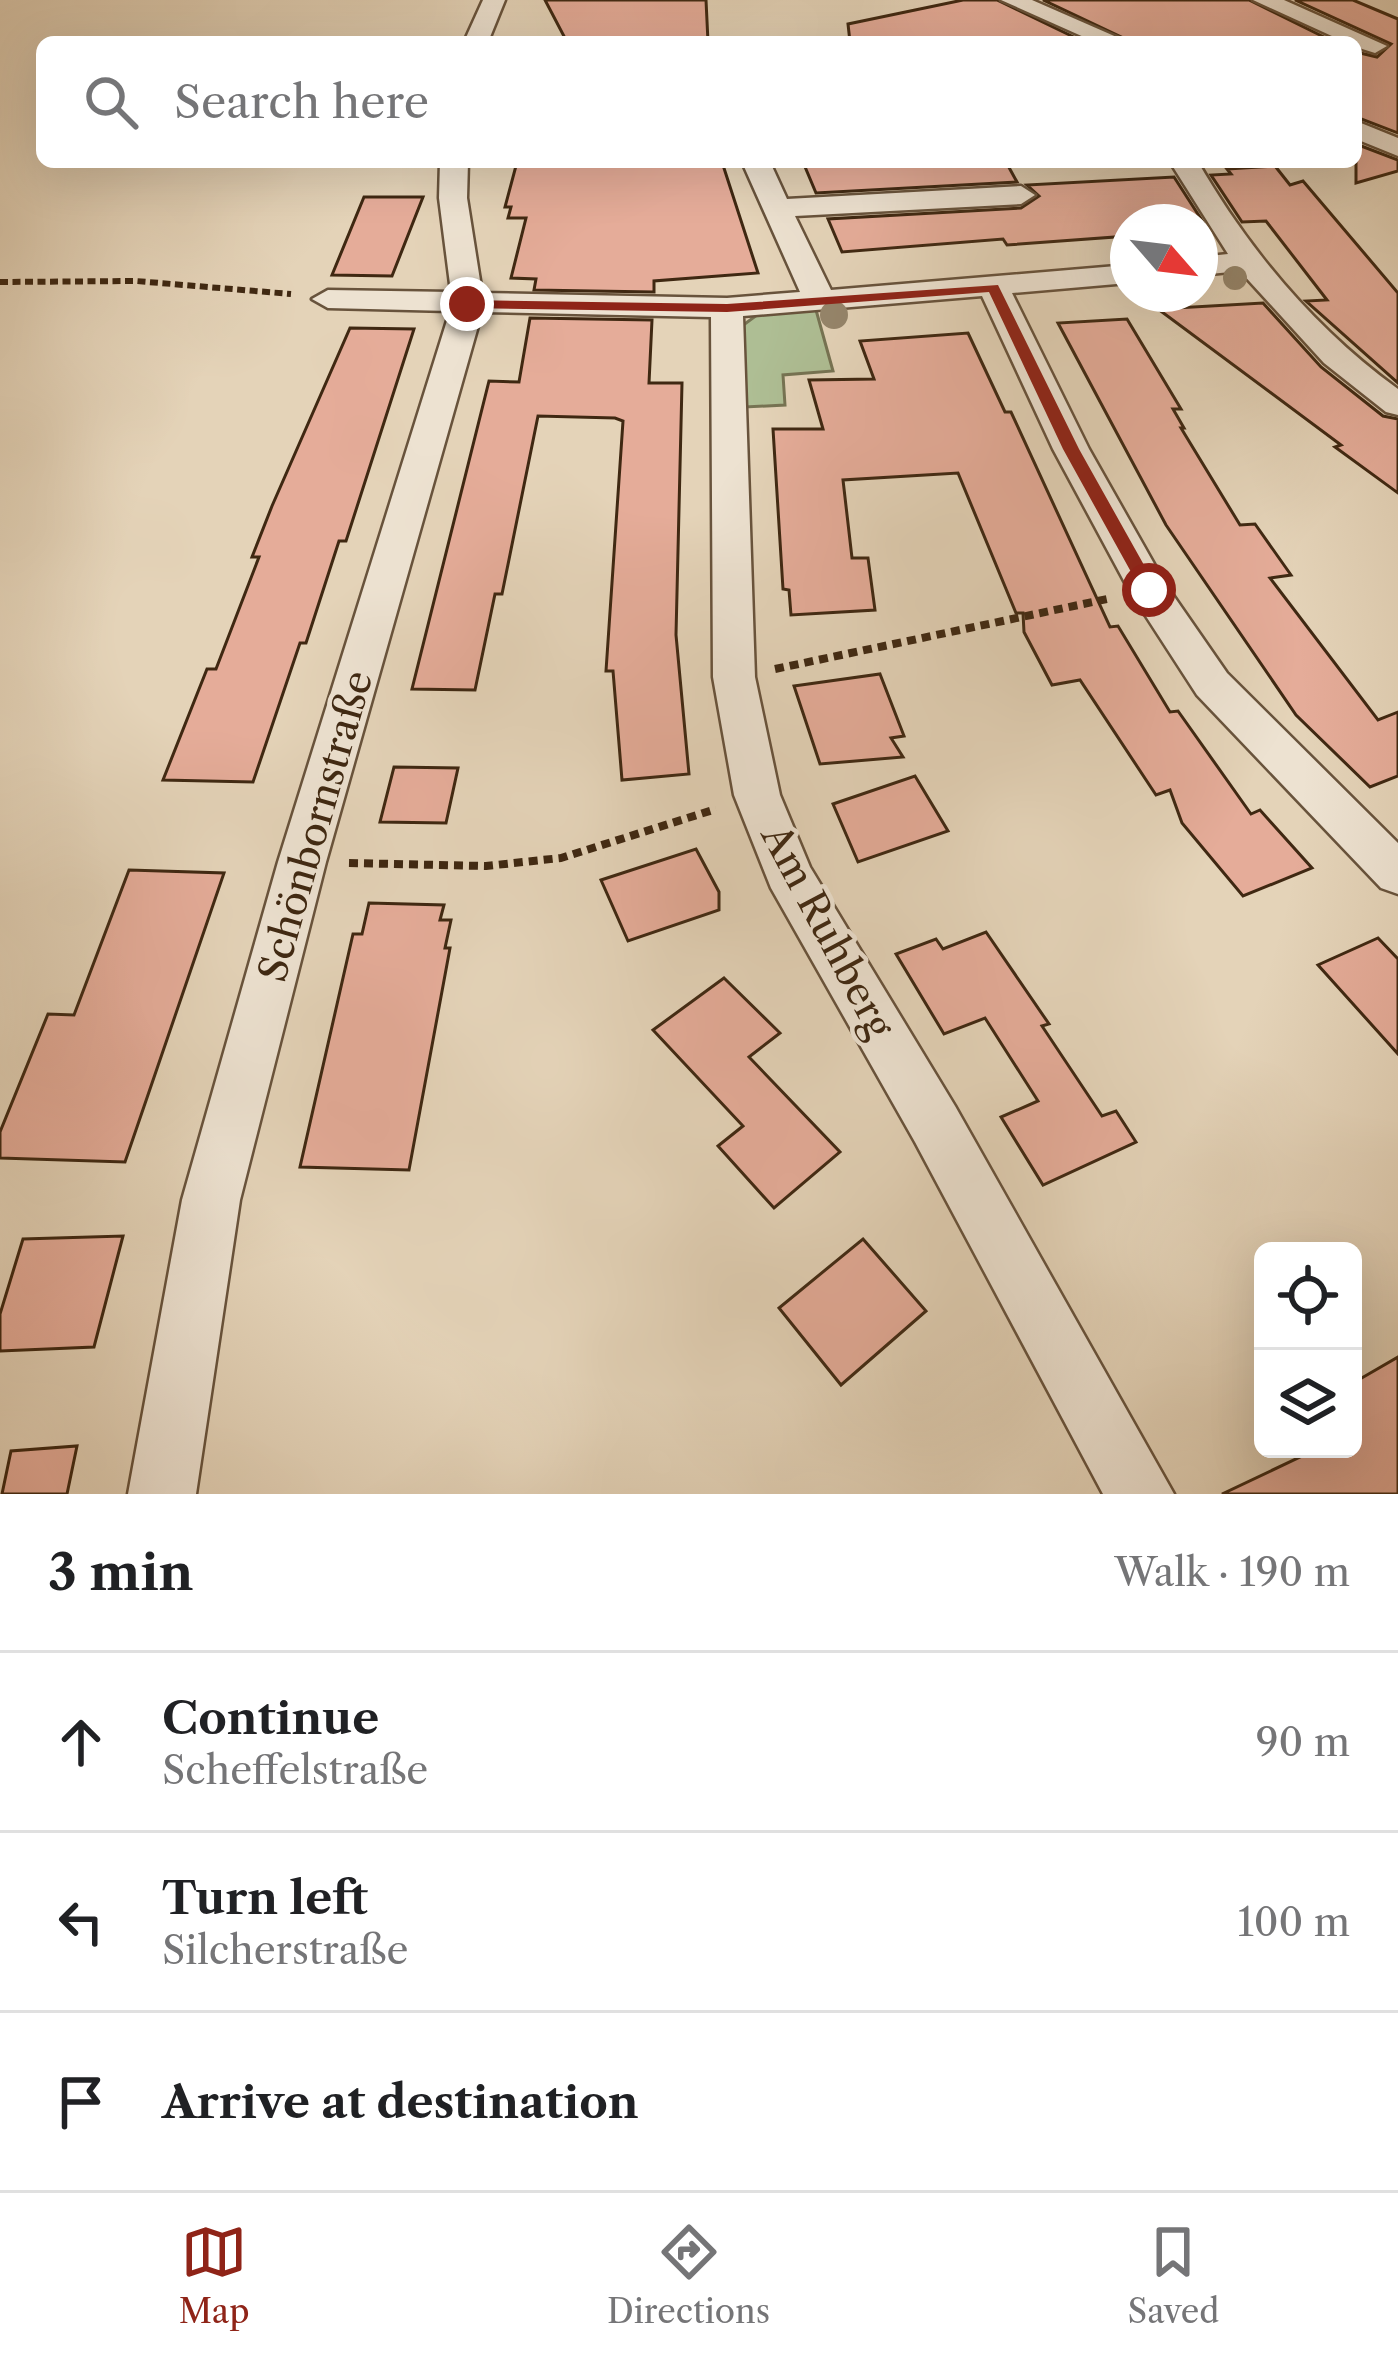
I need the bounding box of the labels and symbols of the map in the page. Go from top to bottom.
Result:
north arrow [1110,204,1218,312]
route end [440,277,494,331]
route start [1122,563,1176,617]
street label: Schönbornstraße [248,665,382,987]
street label: Am Ruhberg [751,815,904,1046]

